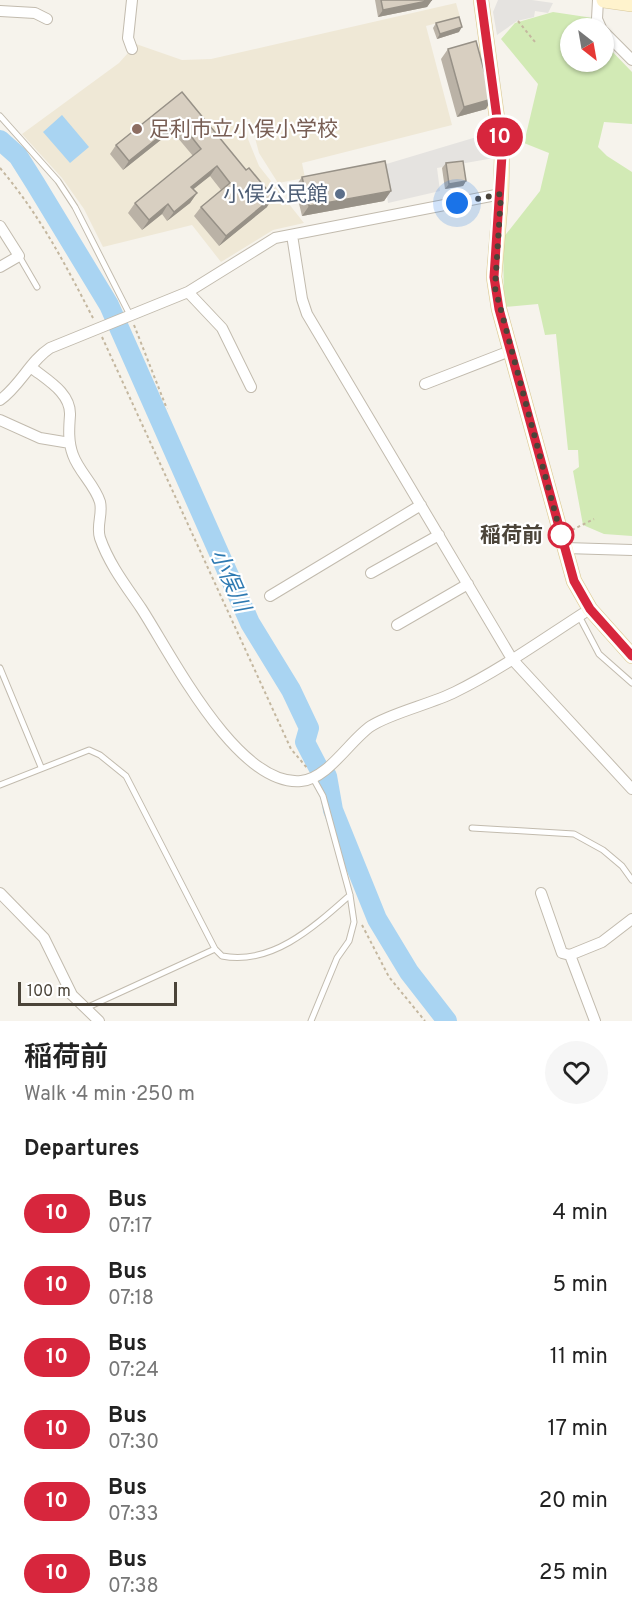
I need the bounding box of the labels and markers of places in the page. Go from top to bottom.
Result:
place label: 足利市立小俣小学校 [149,117,338,144]
marker: 足利市立小俣小学校 [130,122,144,136]
place label: 小俣公民館 [223,182,328,209]
marker: 小俣公民館 [333,187,347,201]
marker: 稲荷前 [548,522,574,548]
place label: 稲荷前 [480,523,543,550]

